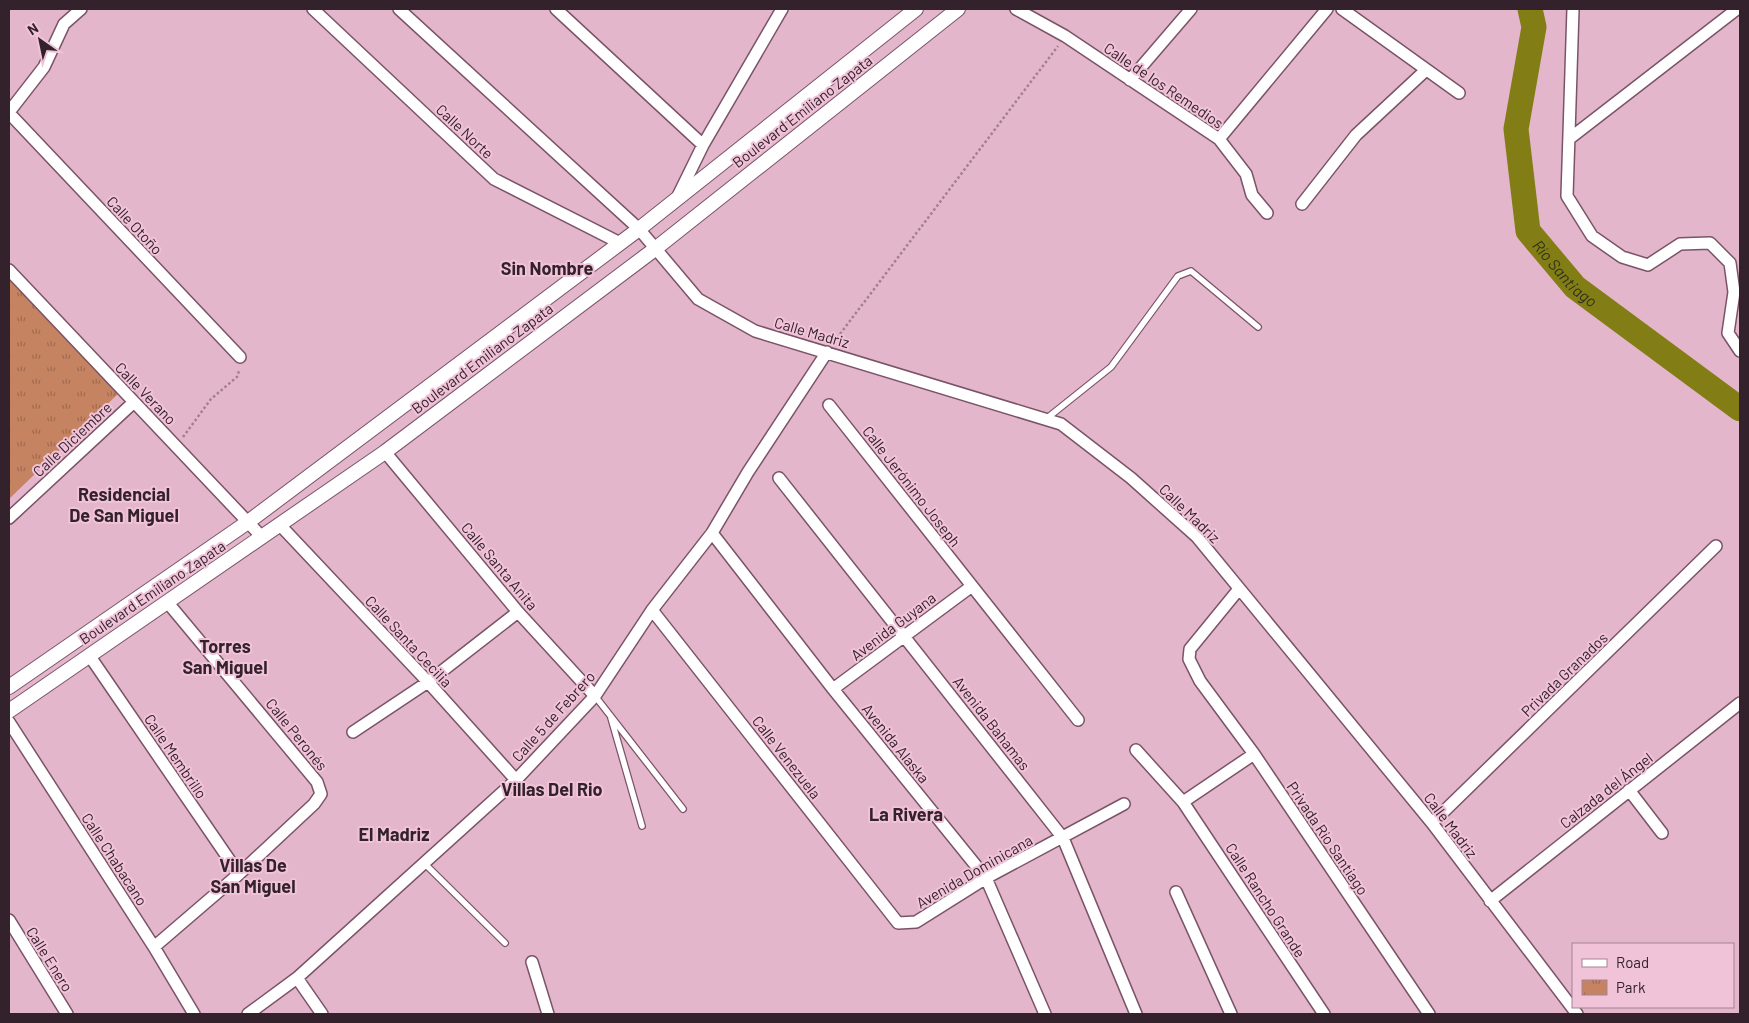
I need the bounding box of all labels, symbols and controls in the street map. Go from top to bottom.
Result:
north arrow [15,15,65,65]
text: N [24,19,41,38]
street label: Calle de los Remedios [1101,38,1227,132]
street label: Boulevard Emiliano Zapata [729,51,875,171]
street label: Calle Norte [433,100,497,162]
street label: Calle Otoño [103,192,167,258]
water label: Río Santiago [1530,235,1601,310]
district label: Sin Nombre [501,257,593,279]
street label: Boulevard Emiliano Zapata [408,299,556,417]
street label: Calle Madriz [772,313,852,351]
street label: Calle Verano [112,358,180,428]
street label: Calle Diciembre [29,398,115,480]
street label: Calle Jerónimo Joseph [859,422,965,550]
street label: Calle Madriz [1156,480,1224,546]
district label: Residencial De San Miguel [69,483,179,526]
street label: Calle Santa Anita [458,518,542,614]
street label: Boulevard Emiliano Zapata [76,536,228,648]
street label: Avenida Guyana [847,588,939,664]
street label: Calle Santa Cecilia [362,591,456,691]
street label: Privada Granados [1517,628,1611,720]
district label: Torres San Miguel [182,635,268,678]
street label: Calle 5 de Febrero [508,667,598,765]
street label: Avenida Bahamas [950,672,1034,774]
street label: Calle Peronés [262,694,332,774]
street label: Avenida Alaska [859,700,933,786]
street label: Calle Membrillo [141,710,211,802]
street label: Calle Venezuela [749,712,825,802]
street label: Calzada del Ángel [1556,748,1656,832]
district label: Villas Del Rio [501,778,603,800]
street label: Privada Río Santiago [1283,778,1373,898]
street label: Calle Madriz [1421,789,1482,861]
district label: La Rivera [869,803,943,825]
street label: Calle Chabacano [78,809,152,909]
district label: El Madriz [359,823,429,845]
street label: Avenida Dominicana [913,830,1035,912]
street label: Calle Rancho Grande [1222,839,1310,961]
district label: Villas De San Miguel [210,854,296,897]
street label: Calle Enero [23,923,77,995]
legend [1572,943,1734,1008]
text: Road [1616,953,1649,971]
text: Park [1616,978,1646,996]

